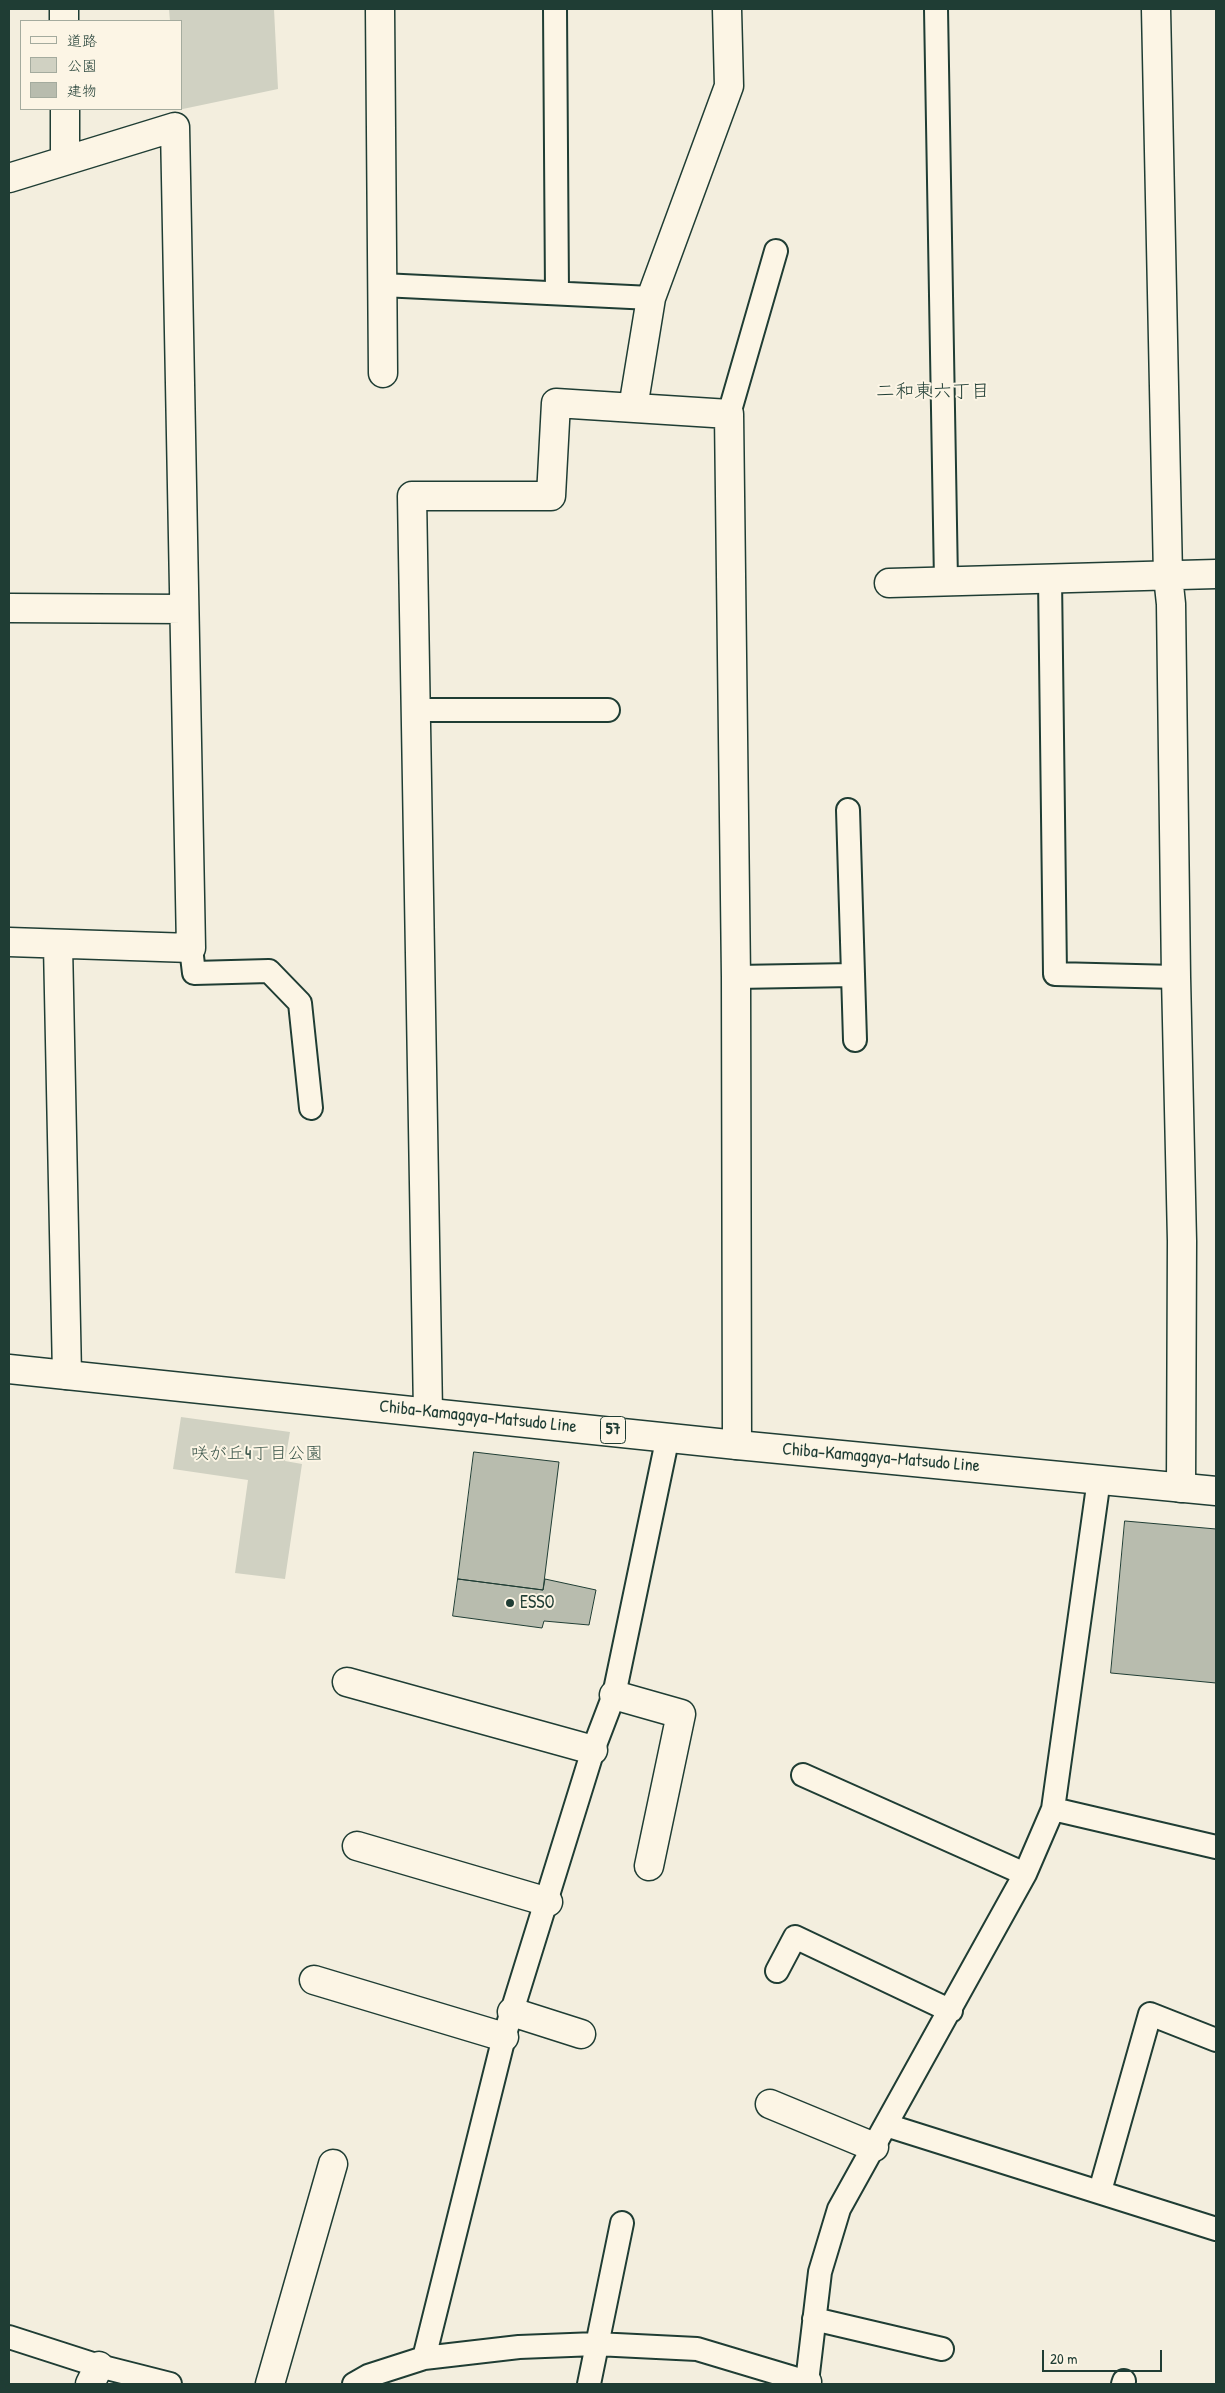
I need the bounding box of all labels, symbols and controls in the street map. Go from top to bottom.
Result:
legend [20,20,182,110]
text: 道路 [67,30,97,51]
text: 公園 [67,55,97,76]
text: 建物 [67,80,97,101]
district label: 二和東六丁目 [876,381,990,403]
street label: Chiba-Kamagaya-Matsudo Line [378,1396,578,1438]
road number: 57 [600,1416,626,1444]
street label: Chiba-Kamagaya-Matsudo Line [781,1439,981,1477]
park label: 咲が丘4丁目公園 [191,1443,323,1465]
place label: ESSO [520,1592,554,1614]
marker: ESSO [504,1597,516,1609]
scale bar [1045,2340,1165,2372]
text: 20 m [1050,2348,1077,2369]

